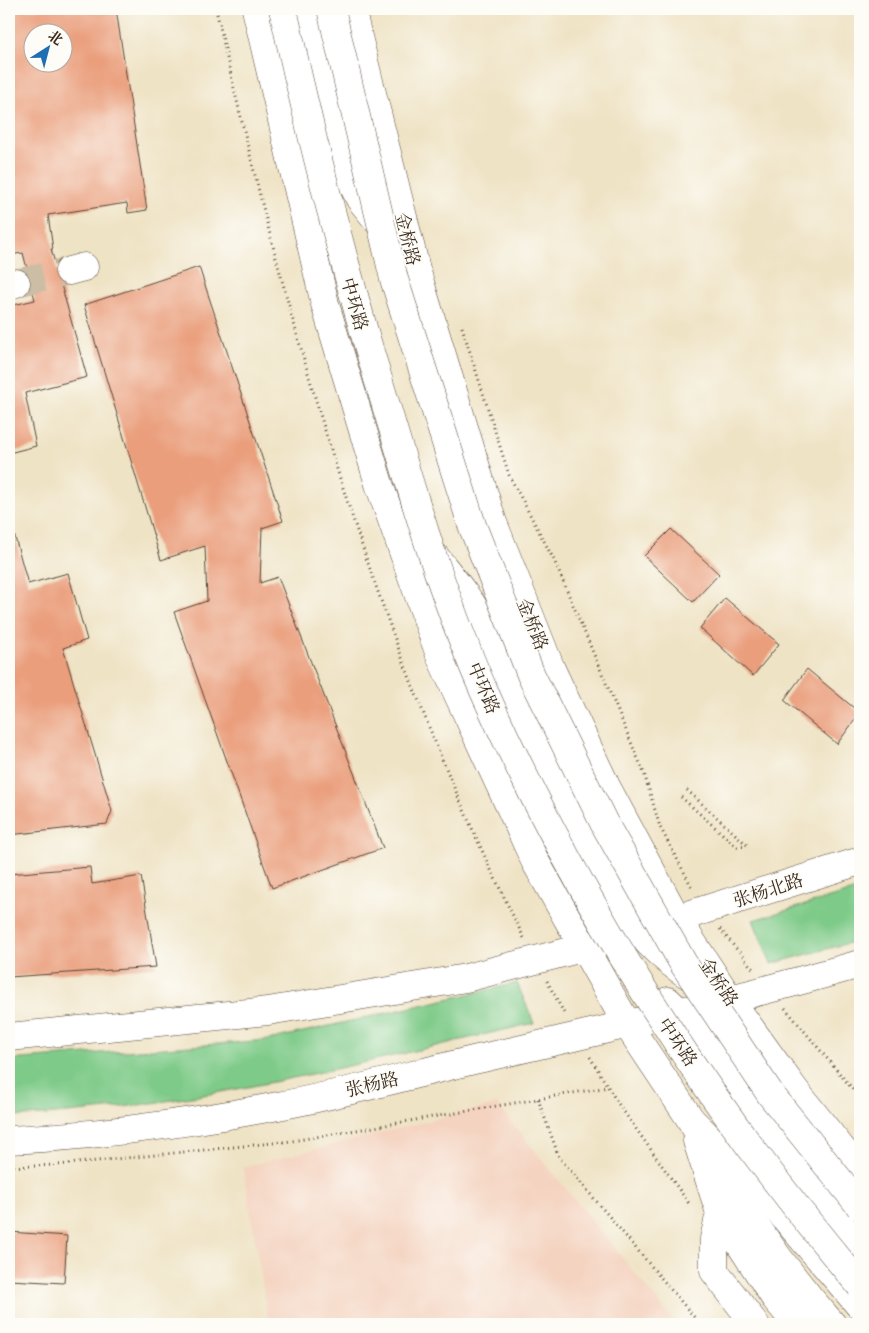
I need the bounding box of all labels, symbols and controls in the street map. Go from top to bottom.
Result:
north arrow [22,22,72,72]
text: 北 [44,25,67,50]
street label: 金桥路 [388,210,428,268]
street label: 中环路 [335,274,375,334]
street label: 金桥路 [510,594,556,654]
street label: 中环路 [461,658,507,718]
street label: 张杨北路 [730,866,806,914]
street label: 金桥路 [693,952,745,1012]
street label: 中环路 [652,1012,704,1072]
street label: 张杨路 [343,1065,401,1103]

